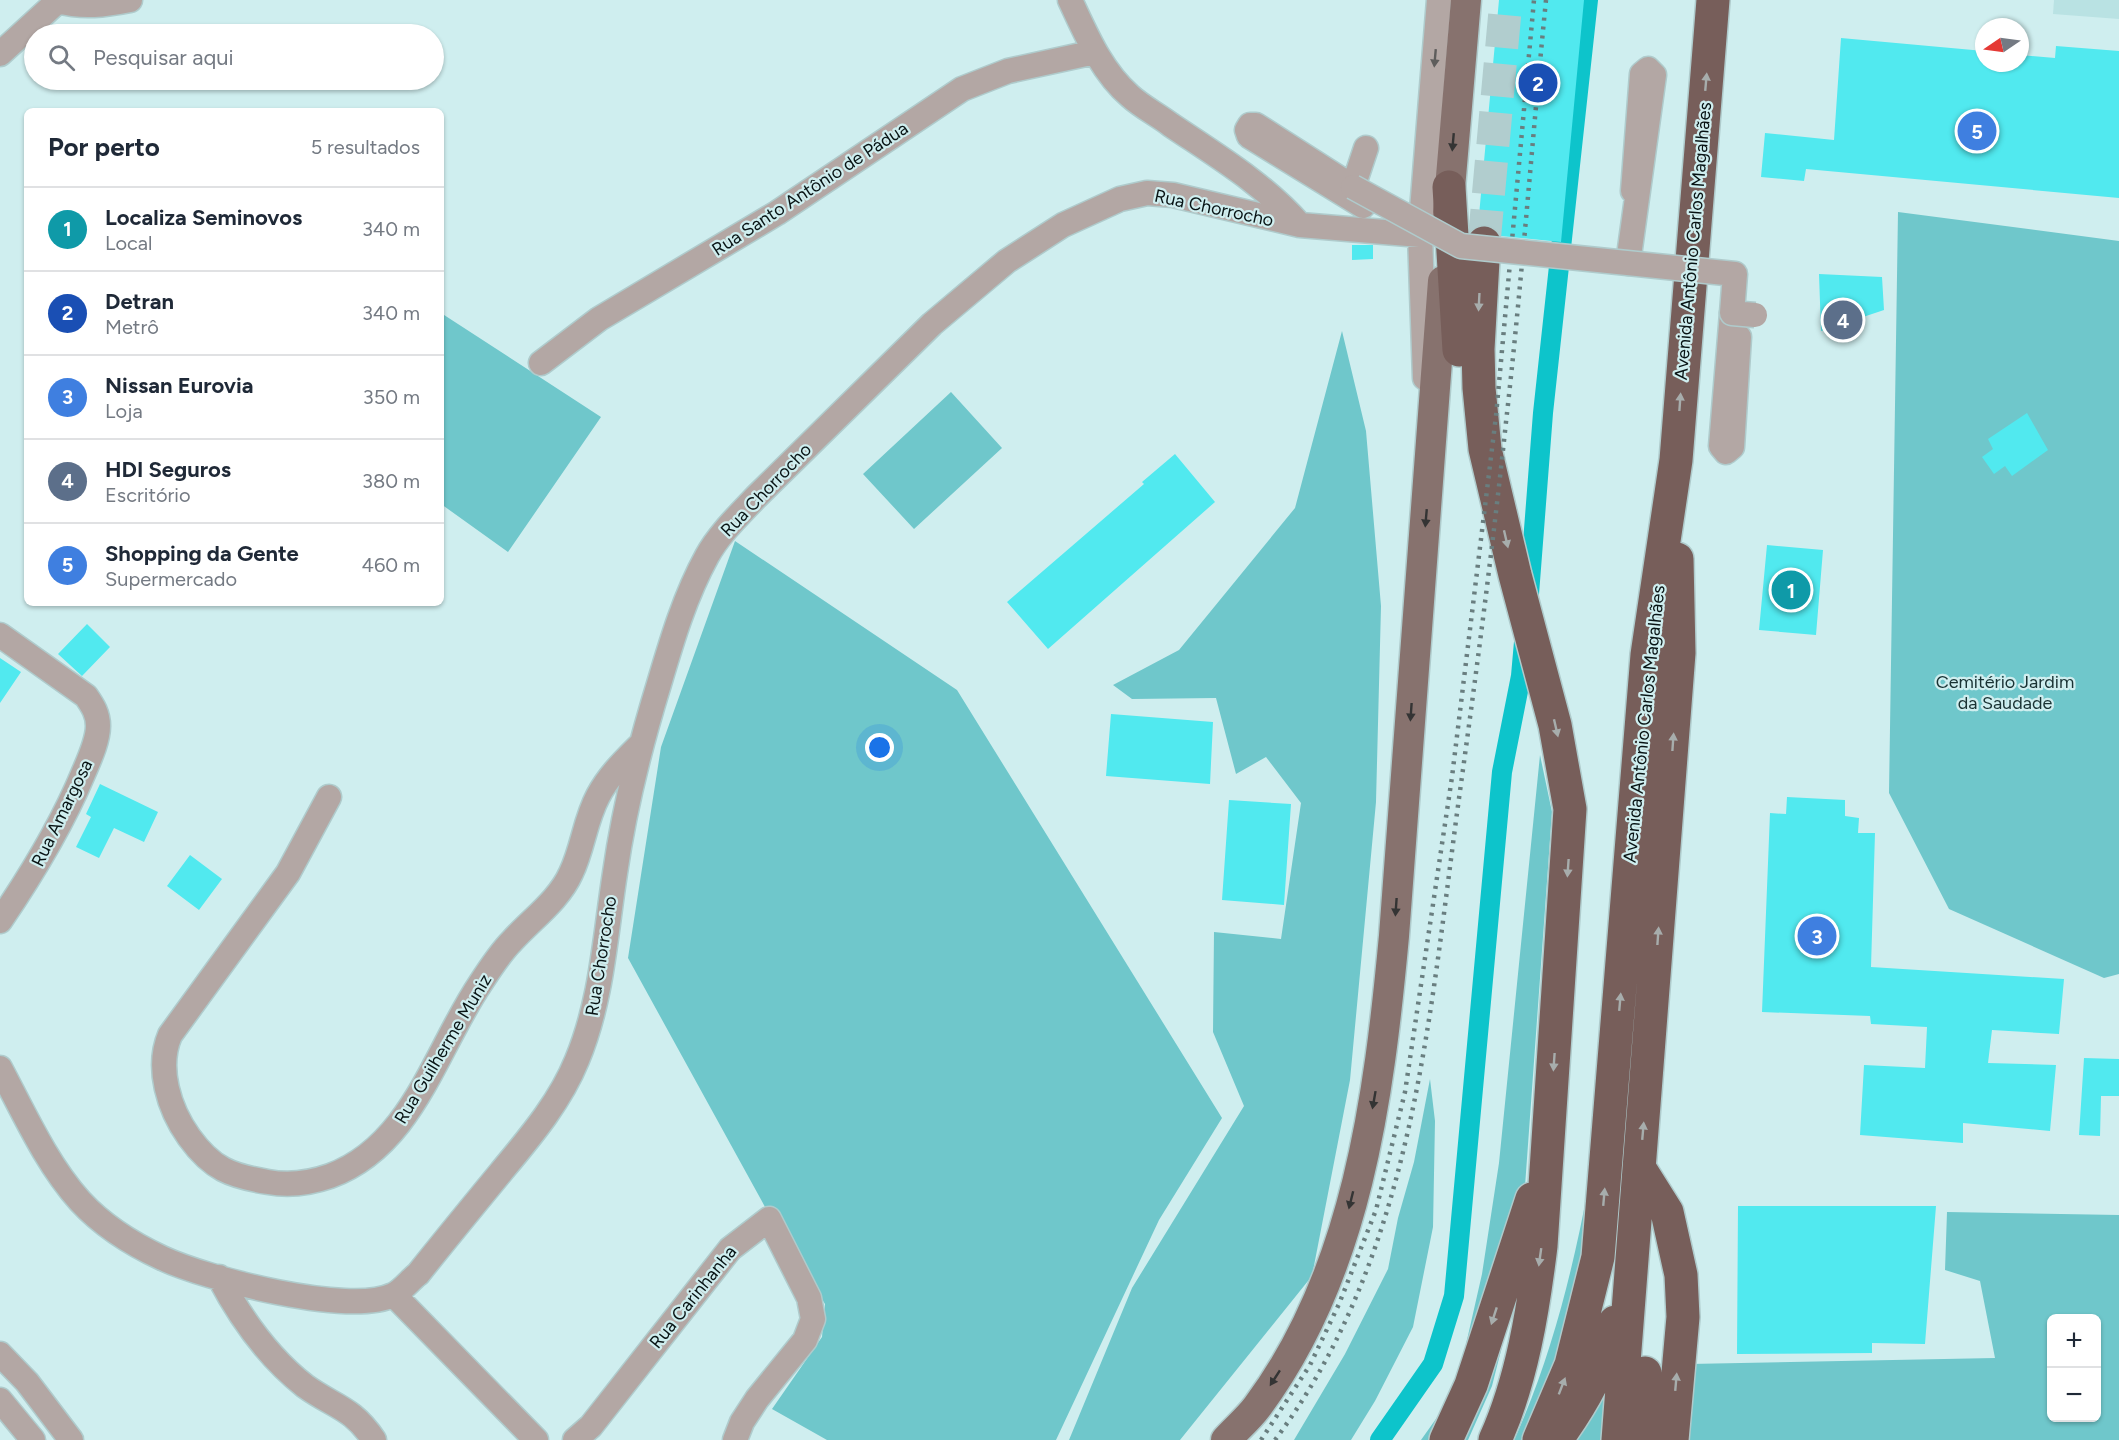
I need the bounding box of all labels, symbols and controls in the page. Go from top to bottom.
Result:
north arrow [1975,18,2029,72]
search box [24,24,444,90]
icon: search [45,41,78,74]
text: Pesquisar aqui [93,44,234,71]
one-way arrow [1430,49,1440,68]
pin: 2 [1518,60,1558,106]
one-way arrow [1701,73,1711,92]
street label: Avenida Antônio Carlos Magalhães [1670,101,1716,381]
pin: 5 [1958,108,1996,154]
street label: Rua Santo Antônio de Pádua [708,117,912,261]
text: Por perto [48,131,160,163]
one-way arrow [1448,132,1458,151]
text: 5 resultados [311,135,420,159]
street label: Rua Chorrocho [1152,185,1276,231]
text: Localiza Seminovos [105,204,302,231]
text: 1 [63,217,72,241]
text: 340 m [362,217,420,241]
text: Local [105,231,152,255]
text: Detran [105,288,174,315]
one-way arrow [1475,292,1484,311]
pin: 4 [1824,298,1862,342]
text: 2 [62,301,73,325]
text: 340 m [362,301,420,325]
text: Metrô [105,315,159,339]
text: Nissan Eurovia [105,372,254,399]
text: 3 [62,385,73,409]
text: 350 m [363,385,420,409]
one-way arrow [1675,392,1685,411]
text: Loja [105,399,143,423]
street label: Rua Chorrocho [716,439,816,541]
text: HDI Seguros [105,456,231,483]
text: 4 [61,469,74,493]
text: 380 m [362,469,420,493]
text: Escritório [105,483,191,507]
one-way arrow [1421,509,1431,528]
one-way arrow [1502,530,1512,548]
text: Shopping da Gente [105,540,299,567]
text: 5 [62,553,73,577]
text: 460 m [361,553,420,577]
text: Supermercado [105,567,237,591]
pin: 1 [1772,568,1810,612]
street label: Avenida Antônio Carlos Magalhães [1618,584,1670,864]
park label: Cemitério Jardim da Saudade [1936,671,2074,714]
one-way arrow [1406,703,1415,722]
one-way arrow [1551,718,1561,737]
one-way arrow [1668,732,1677,751]
your location [865,733,894,762]
street label: Rua Amargosa [27,756,97,870]
one-way arrow [1564,858,1573,877]
street label: Rua Chorrocho [581,894,621,1018]
one-way arrow [1392,897,1401,916]
pin: 3 [1798,914,1836,958]
one-way arrow [1654,927,1663,946]
street label: Rua Guilherme Muniz [390,970,496,1128]
one-way arrow [1615,993,1624,1012]
one-way arrow [1550,1053,1559,1072]
one-way arrow [1369,1091,1378,1110]
one-way arrow [1638,1121,1648,1140]
one-way arrow [1599,1187,1609,1206]
one-way arrow [1346,1191,1356,1209]
street label: Rua Carinhanha [645,1241,741,1353]
one-way arrow [1535,1247,1544,1266]
one-way arrow [1489,1307,1498,1325]
map controls [2047,1314,2101,1422]
button: + [2047,1314,2101,1368]
button: − [2047,1368,2101,1422]
one-way arrow [1269,1370,1281,1386]
one-way arrow [1672,1372,1681,1391]
one-way arrow [1558,1377,1568,1395]

